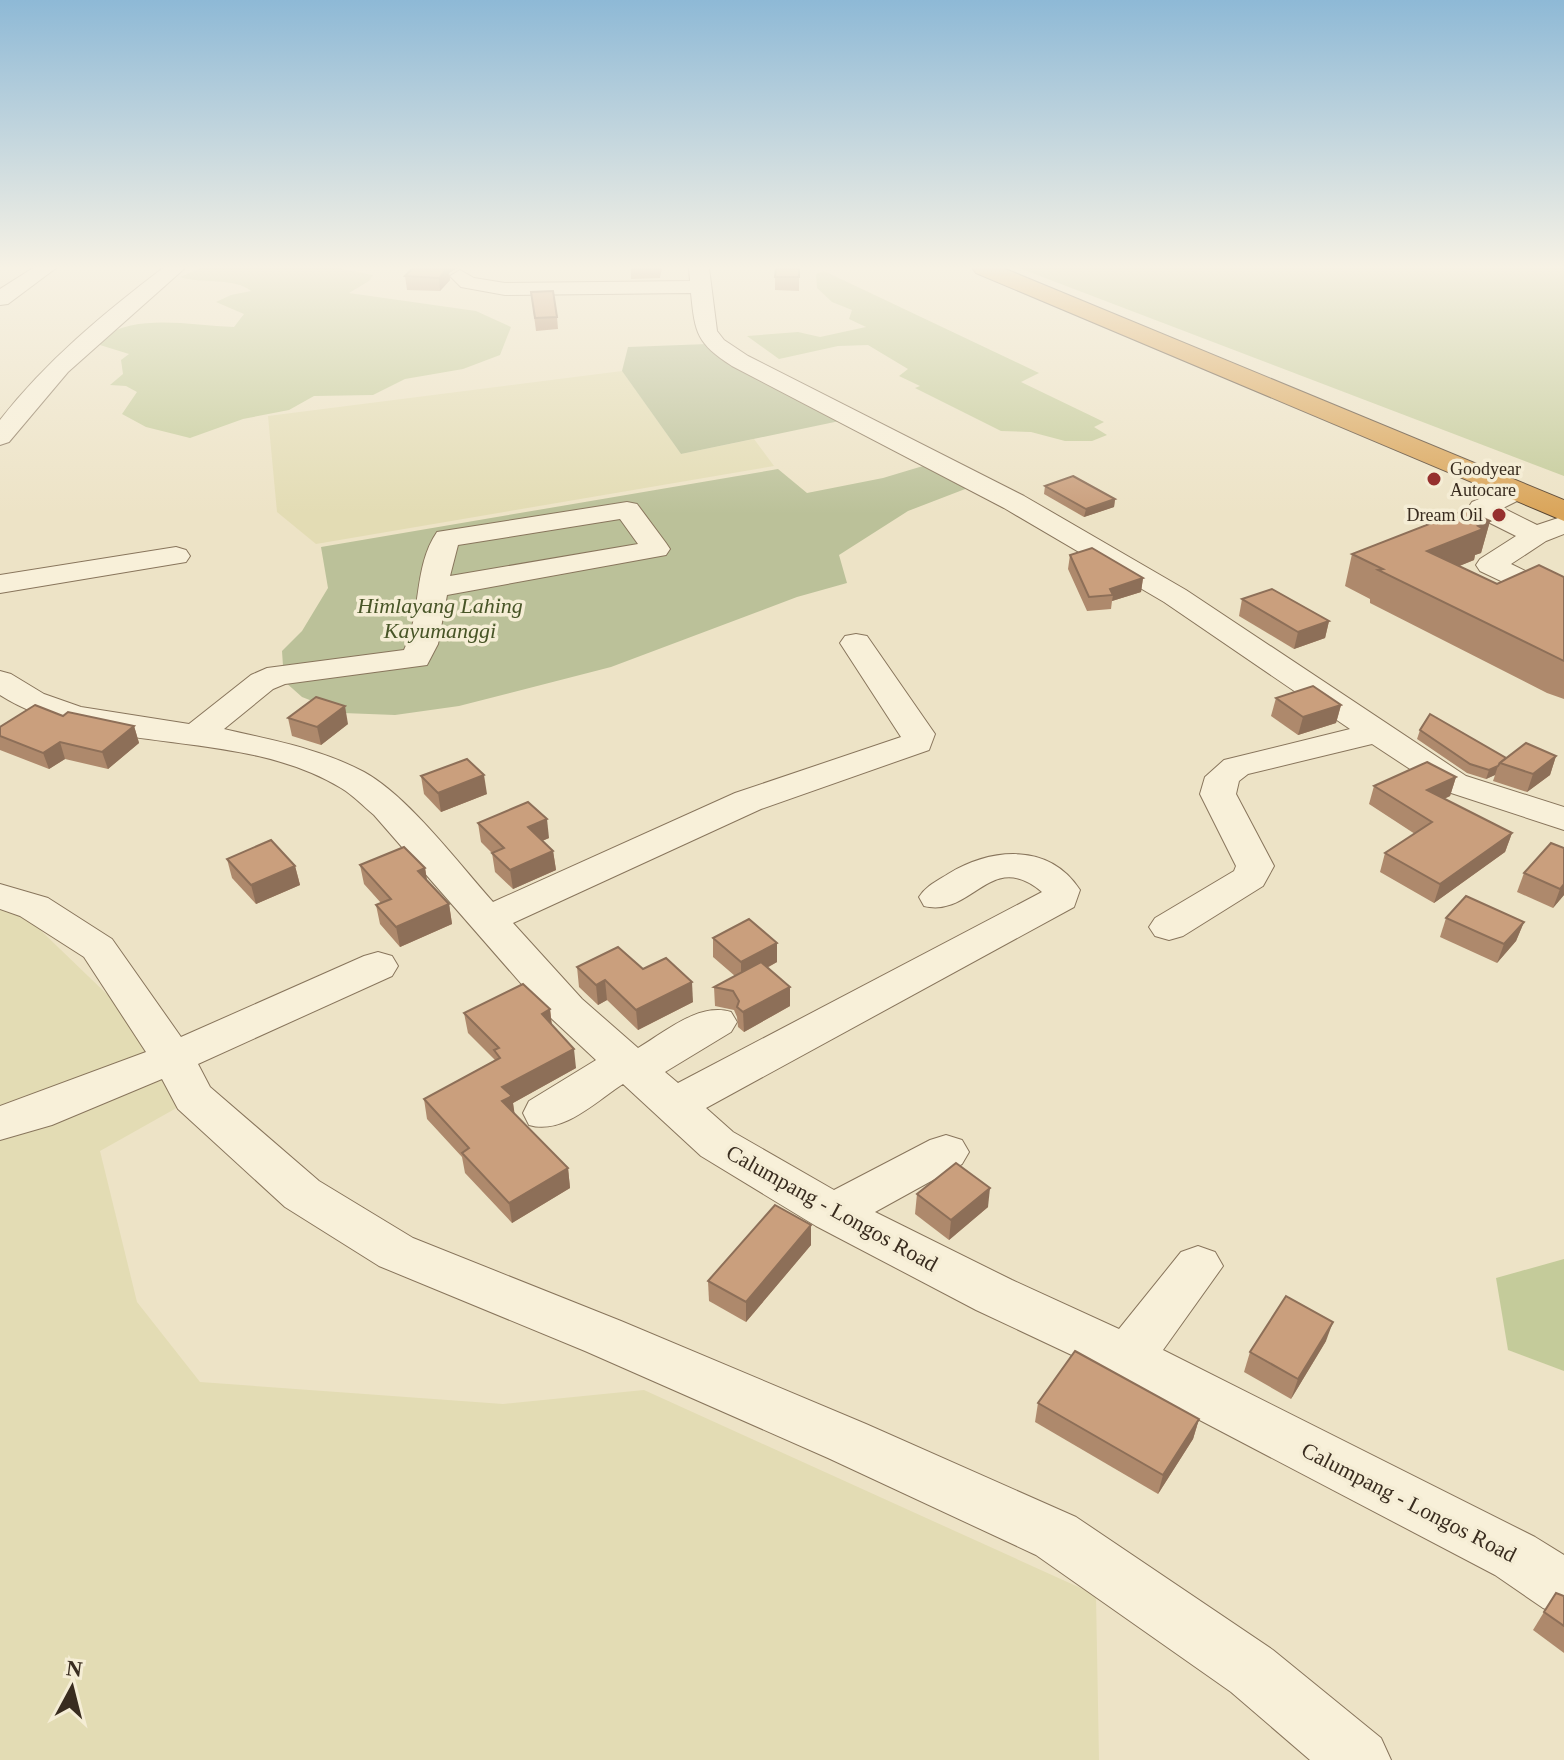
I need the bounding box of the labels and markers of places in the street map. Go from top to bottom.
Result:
place label: Goodyear Autocare [1450,459,1521,500]
marker: Goodyear Autocare [1425,470,1443,488]
place label: Dream Oil [1407,505,1483,525]
marker: Dream Oil [1490,506,1508,524]

